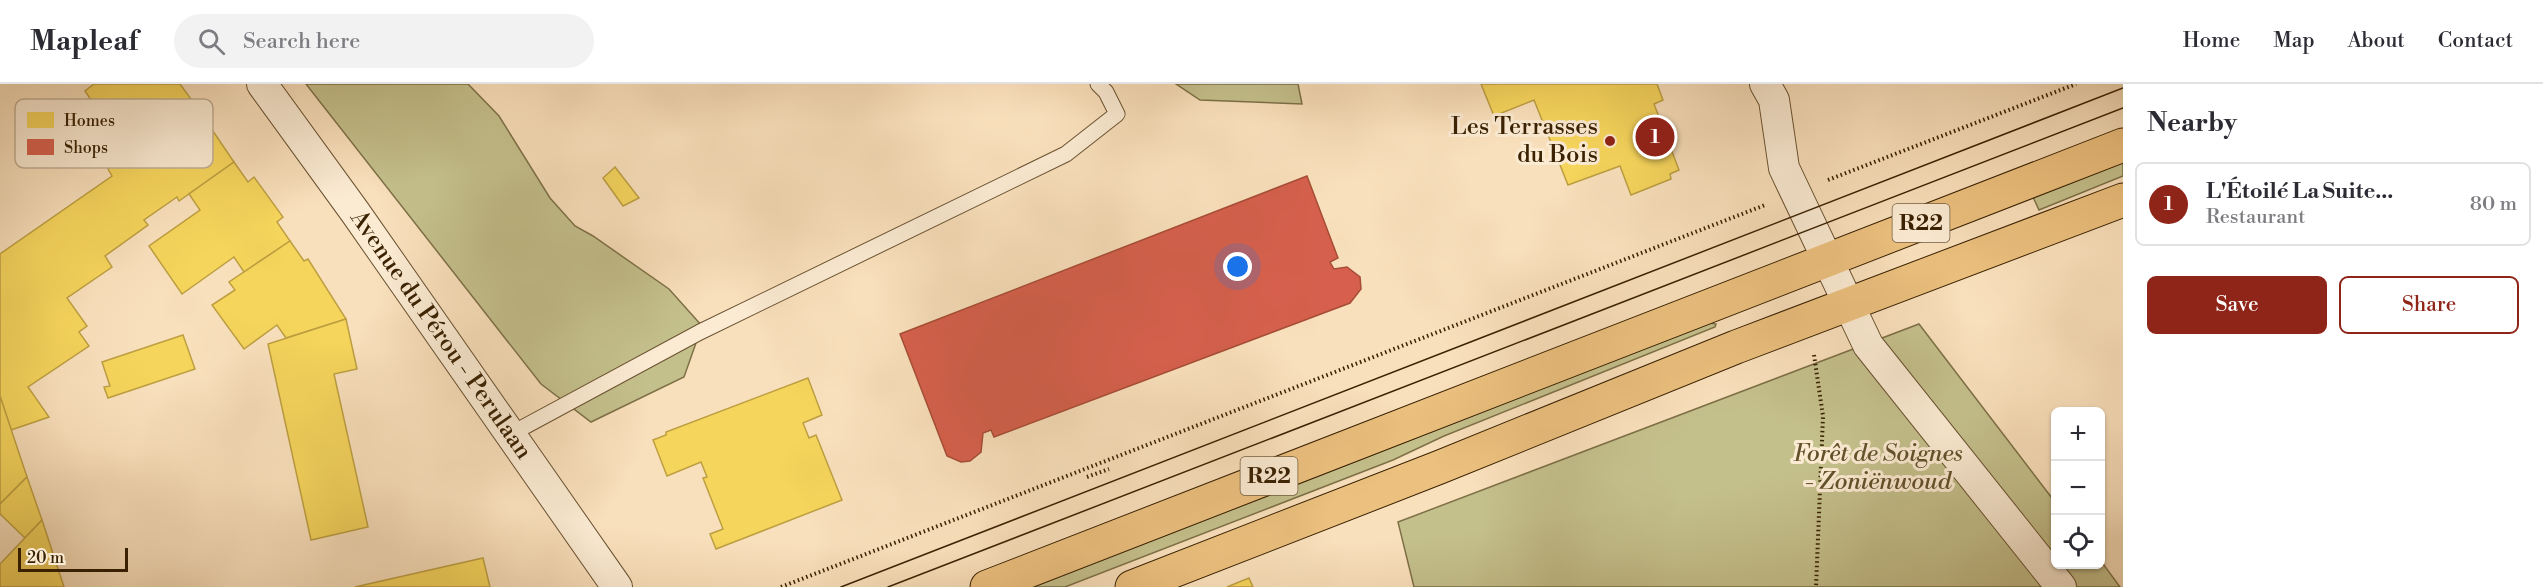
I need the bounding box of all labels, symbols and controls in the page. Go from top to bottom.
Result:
search box [174,14,594,68]
text: Mapleaf [30,24,138,59]
icon: search [195,25,228,58]
text: Search here [243,28,360,55]
text: Home [2183,28,2240,54]
text: Map [2273,28,2315,54]
text: About [2348,28,2405,54]
text: Contact [2438,28,2513,54]
legend [15,99,213,168]
text: Nearby [2147,107,2237,139]
text: Homes [64,111,115,131]
place label: Les Terrasses du Bois [1451,112,1598,170]
pin: 1 [1636,115,1674,160]
marker: Les Terrasses du Bois [1603,134,1617,148]
text: Shops [64,138,108,158]
text: L'Étoilé La Suite... [2206,178,2393,205]
text: 1 [2164,192,2173,217]
text: 80 m [2470,192,2517,217]
street label: Avenue du Pérou - Perulaan [343,204,539,465]
road number: R22 [1892,204,1950,242]
text: Restaurant [2206,205,2305,230]
your location [1223,252,1252,281]
button: Save [2147,276,2327,334]
button: Share [2339,276,2519,334]
map controls [2051,407,2105,569]
button: + [2051,407,2105,461]
park label: Forêt de Soignes - Zoniënwoud [1793,439,1963,497]
road number: R22 [1240,457,1298,495]
button: − [2051,461,2105,515]
button: locate [2051,515,2105,569]
scale bar [18,545,128,572]
text: 20 m [27,548,64,568]

